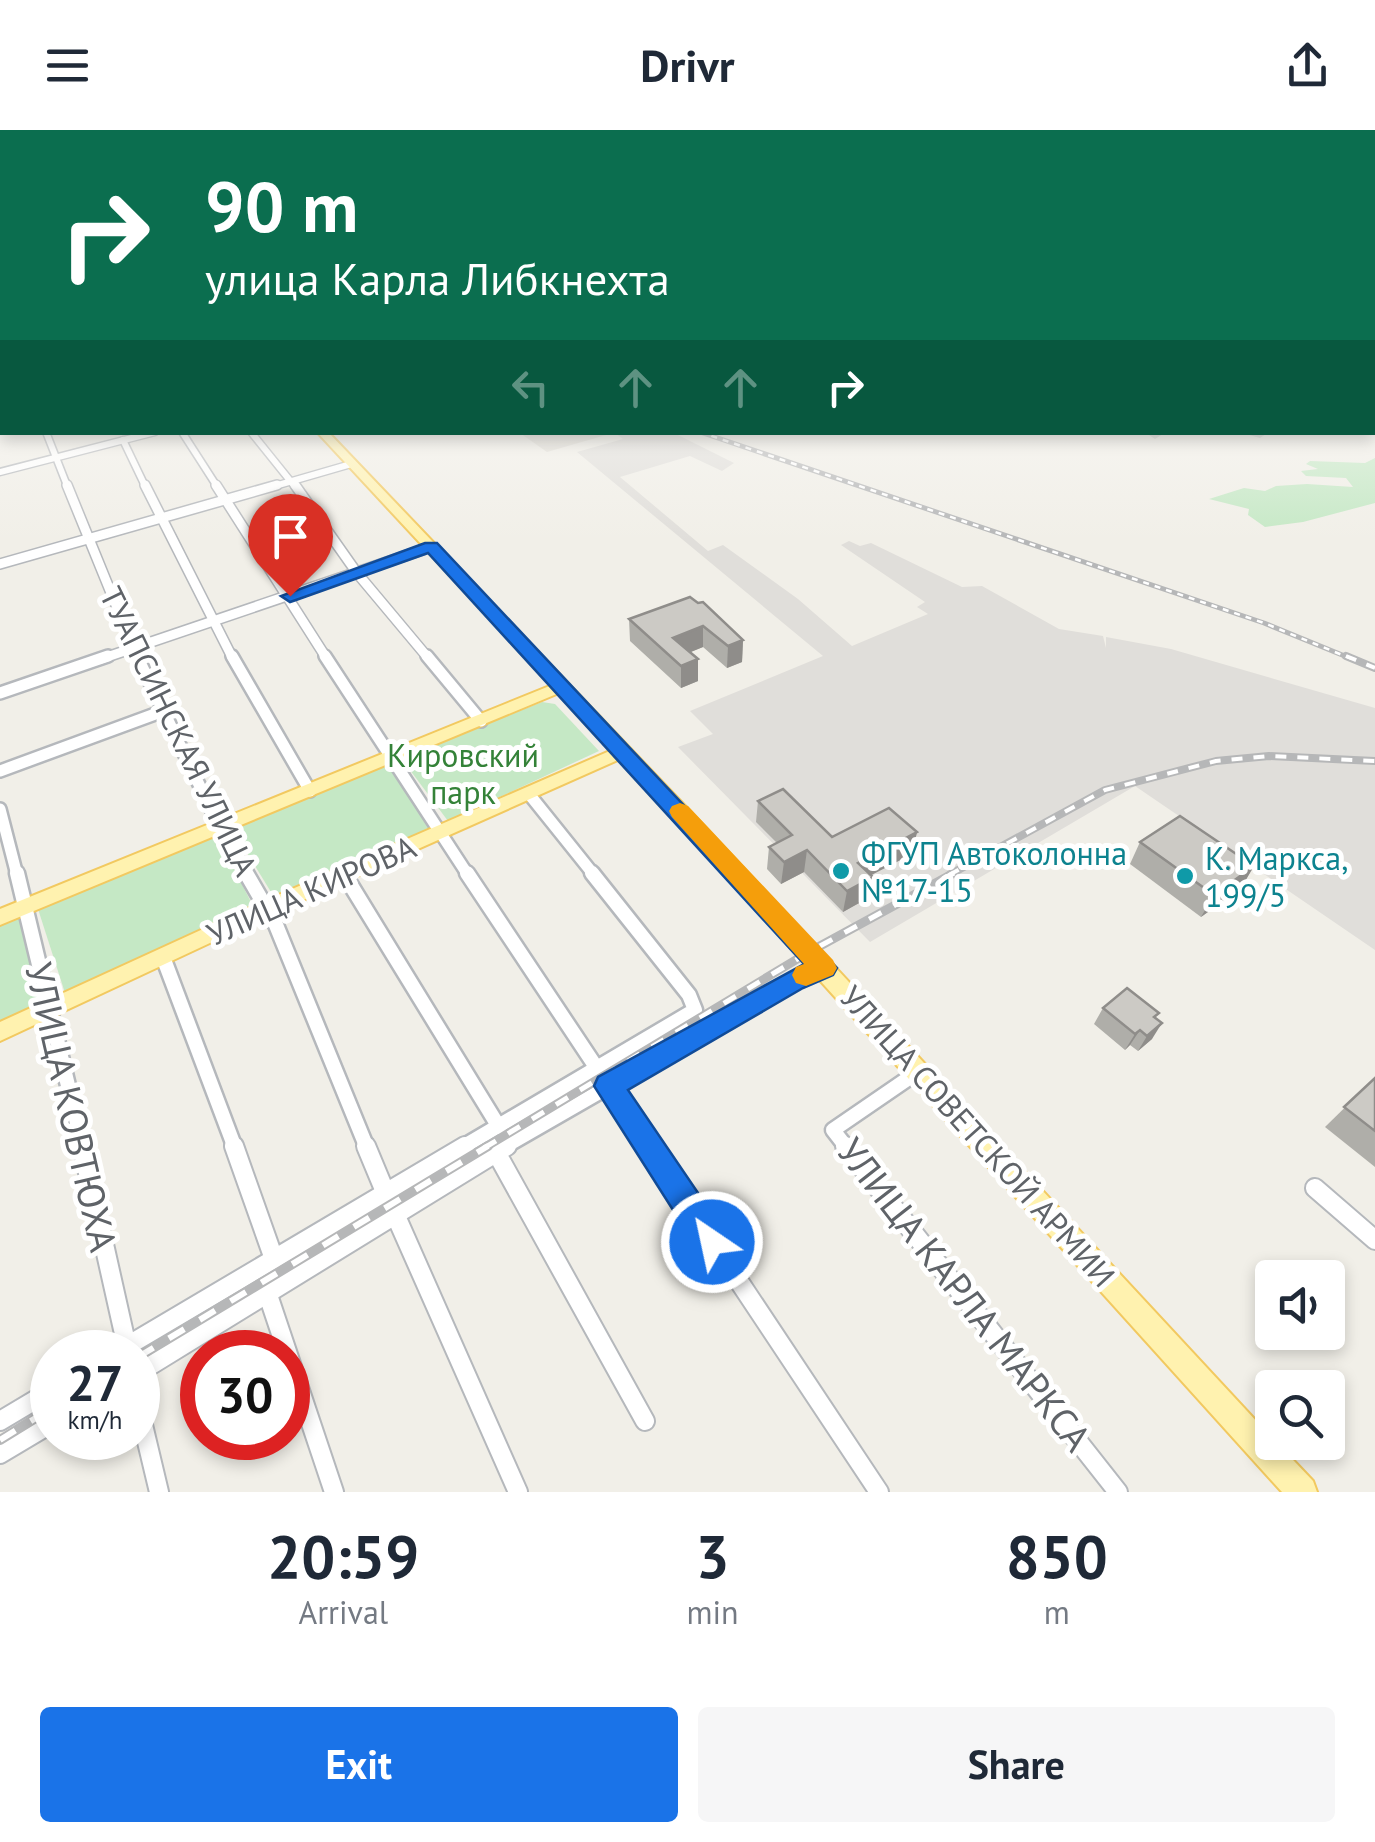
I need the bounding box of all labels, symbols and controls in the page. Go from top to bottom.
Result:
text: Drivr [640,36,735,94]
icon: menu [40,38,95,93]
icon: share [1280,38,1335,93]
text: 90 m [205,161,358,251]
icon: right [40,170,170,300]
text: улица Карла Либкнехта [205,249,670,307]
icon: left [503,360,558,415]
icon: ahead [608,360,663,415]
icon: ahead [713,360,768,415]
icon: right [818,360,873,415]
pin [248,494,333,597]
icon: arrive [263,509,318,564]
street label: ТУАПСИНСКАЯ УЛИЦА [91,579,267,883]
park label: Кировский парк [387,734,539,813]
street label: УЛИЦА КИРОВА [200,825,422,955]
place label: ФГУП Автоколонна №17-15 [861,832,1127,911]
place label: К. Маркса, 199/5 [1205,837,1348,916]
marker: ФГУП Автоколонна №17-15 [830,860,852,882]
marker: К. Маркса, 199/5 [1174,865,1196,887]
street label: УЛИЦА КОВТЮХА [15,958,129,1256]
street label: УЛИЦА СОВЕТСКОЙ АРМИИ [831,976,1125,1296]
street label: УЛИЦА КАРЛА МАРКСА [827,1127,1103,1461]
position arrow [660,1190,764,1294]
map controls [1255,1260,1345,1460]
button: sound [1255,1260,1345,1350]
speed limit sign: 30 [180,1330,310,1460]
text: 27 [67,1350,123,1415]
button: search [1255,1370,1345,1460]
text: km/h [68,1404,122,1436]
text: 20:59 [267,1517,419,1595]
text: 3 [696,1517,730,1595]
text: 850 [1006,1517,1108,1595]
text: Arrival [298,1591,388,1633]
text: min [687,1591,739,1633]
text: m [1044,1591,1070,1633]
button: Exit [40,1707,678,1822]
button: Share [698,1707,1335,1822]

